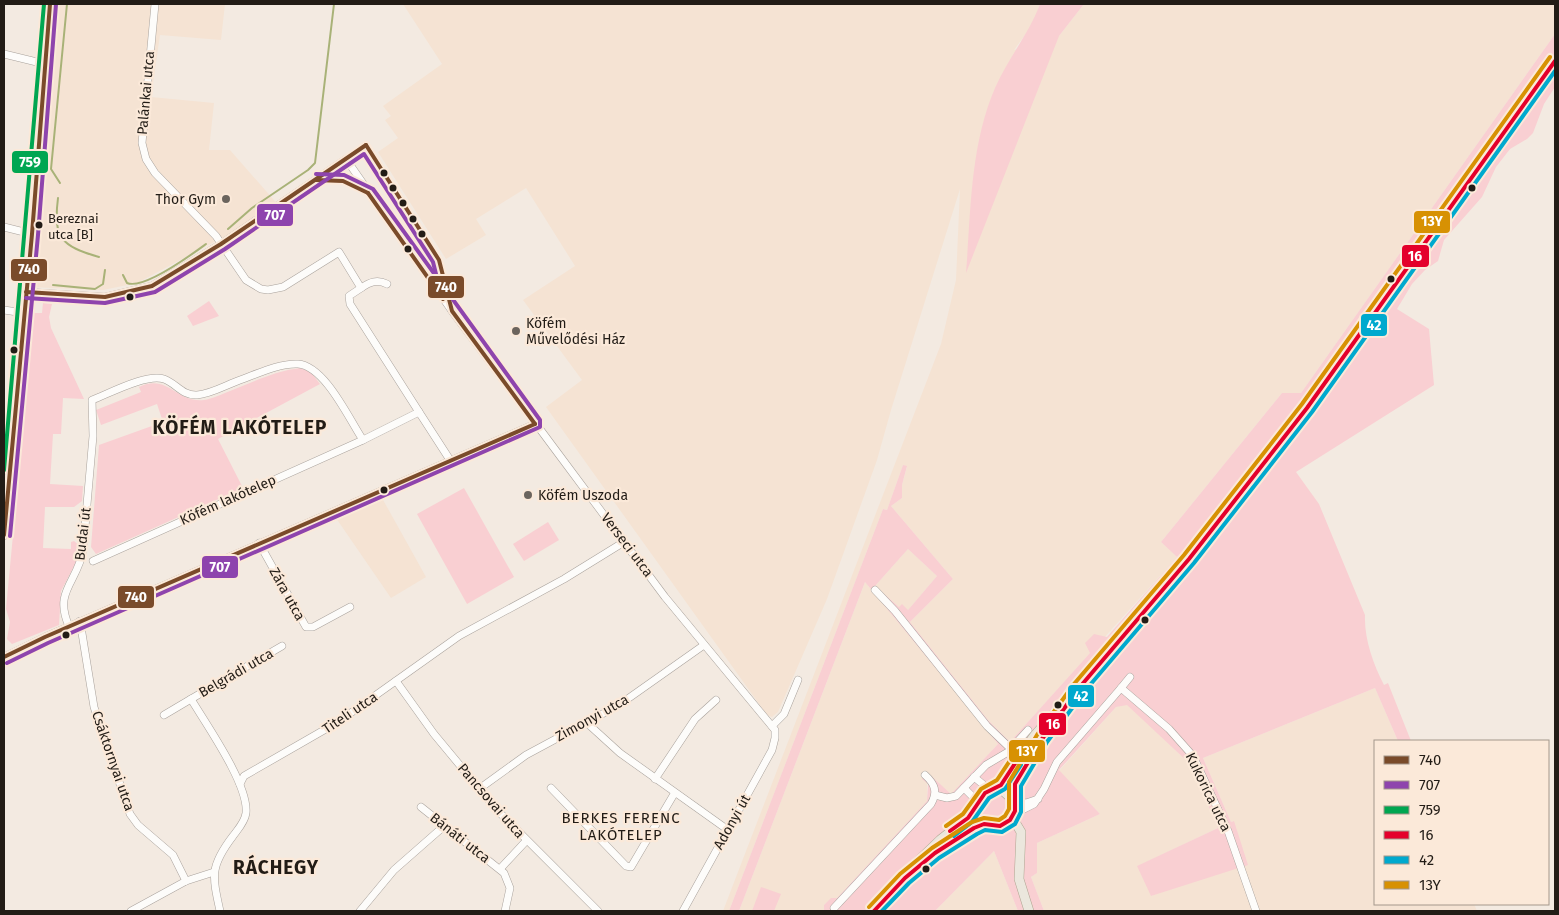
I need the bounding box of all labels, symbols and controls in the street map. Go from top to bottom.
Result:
street label: Palánkai utca [134,50,158,136]
line badge: 759 [11,150,49,174]
text: 759 [19,154,41,171]
unlabelled marker [379,168,389,178]
unlabelled marker [388,183,398,193]
unlabelled marker [1467,183,1477,193]
place label: Thor Gym [156,191,216,208]
marker: Thor Gym [220,193,232,205]
unlabelled marker [398,198,408,208]
line badge: 707 [256,203,294,227]
text: 707 [265,207,286,224]
line badge: 13Y [1413,210,1451,234]
place label: Bereznai utca [B] [48,211,99,242]
text: 13Y [1421,213,1444,230]
unlabelled marker [408,214,418,224]
marker: Bereznai utca [B] [34,220,44,230]
unlabelled marker [417,229,427,239]
unlabelled marker [403,244,413,254]
line badge: 16 [1401,244,1430,268]
text: 16 [1408,248,1422,265]
line badge: 740 [10,258,48,282]
text: 740 [18,261,40,278]
unlabelled marker [1386,274,1396,284]
line badge: 740 [427,275,465,299]
text: 740 [435,279,457,296]
unlabelled marker [125,292,135,302]
line badge: 42 [1360,313,1388,337]
place label: Köfém Művelődési Ház [526,315,625,348]
text: 42 [1367,317,1381,334]
marker: Köfém Művelődési Ház [510,325,522,337]
unlabelled marker [9,345,19,355]
district label: KÖFÉM LAKÓTELEP [153,414,328,439]
street label: Köfém lakótelep [177,471,279,529]
unlabelled marker [379,485,389,495]
place label: Köfém Uszoda [538,487,628,504]
marker: Köfém Uszoda [522,489,534,501]
street label: Budai út [71,505,95,562]
street label: Verseci utca [597,510,657,580]
line badge: 707 [201,555,239,579]
text: 707 [210,559,231,576]
street label: Zára utca [265,564,309,624]
line badge: 740 [117,585,155,609]
text: 740 [125,589,147,606]
unlabelled marker [1140,615,1150,625]
unlabelled marker [61,630,71,640]
street label: Belgrádi utca [196,645,276,701]
line badge: 42 [1067,684,1095,708]
street label: Titeli utca [319,688,381,738]
text: 42 [1074,688,1088,705]
street label: Zimonyi utca [552,691,632,745]
unlabelled marker [1053,700,1063,710]
street label: Csáktornyai utca [88,709,138,813]
line badge: 16 [1038,712,1067,736]
text: 16 [1046,716,1060,733]
line badge: 13Y [1008,739,1046,763]
legend [1374,740,1549,905]
text: 13Y [1016,743,1039,760]
street label: Kukorica utca [1182,750,1234,834]
text: 740 [1419,751,1441,769]
street label: Pancsovai utca [454,760,528,842]
text: 707 [1419,776,1441,794]
street label: Adonyi út [710,791,755,853]
text: 759 [1419,801,1441,819]
street label: Bánáti utca [426,809,494,867]
district label: BERKES FERENC LAKÓTELEP [561,809,681,844]
text: 16 [1419,826,1434,844]
text: 42 [1419,851,1434,869]
district label: RÁCHEGY [233,854,319,879]
unlabelled marker [921,864,931,874]
text: 13Y [1419,876,1442,894]

